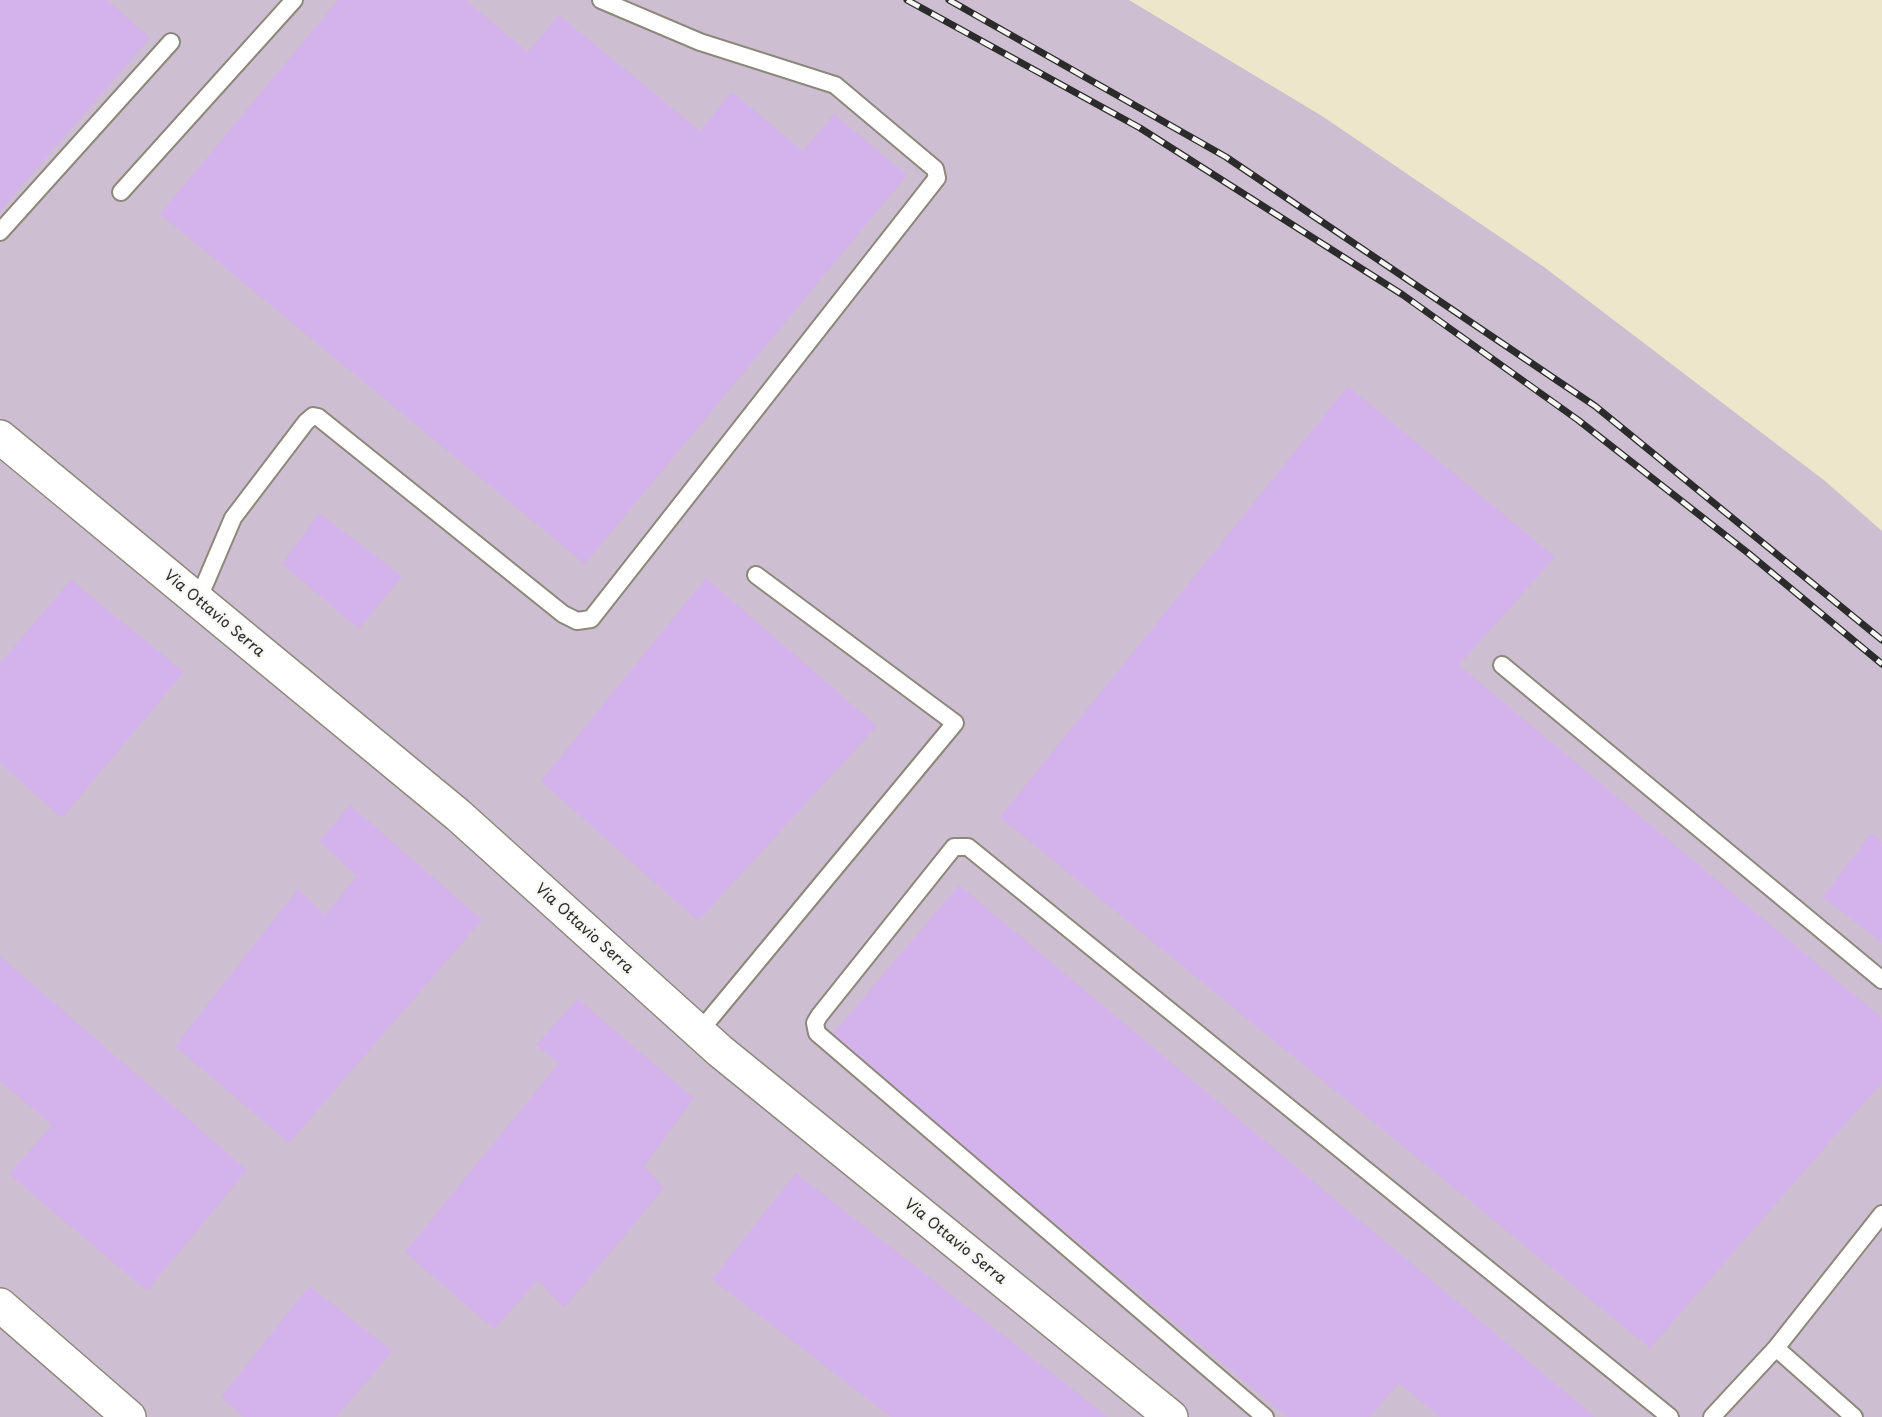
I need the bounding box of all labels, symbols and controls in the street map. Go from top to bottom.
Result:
street label: Via Ottavio Serra [160,567,268,661]
street label: Via Ottavio Serra [531,880,637,978]
street label: Via Ottavio Serra [900,1195,1010,1289]

